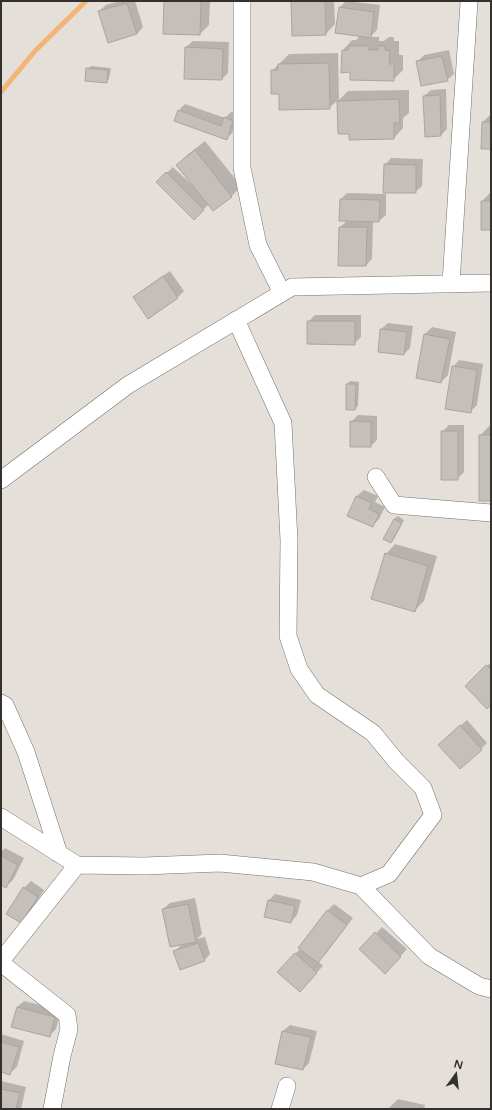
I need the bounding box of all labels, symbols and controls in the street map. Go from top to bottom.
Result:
north arrow [436,1054,476,1094]
text: N [453,1057,464,1072]

